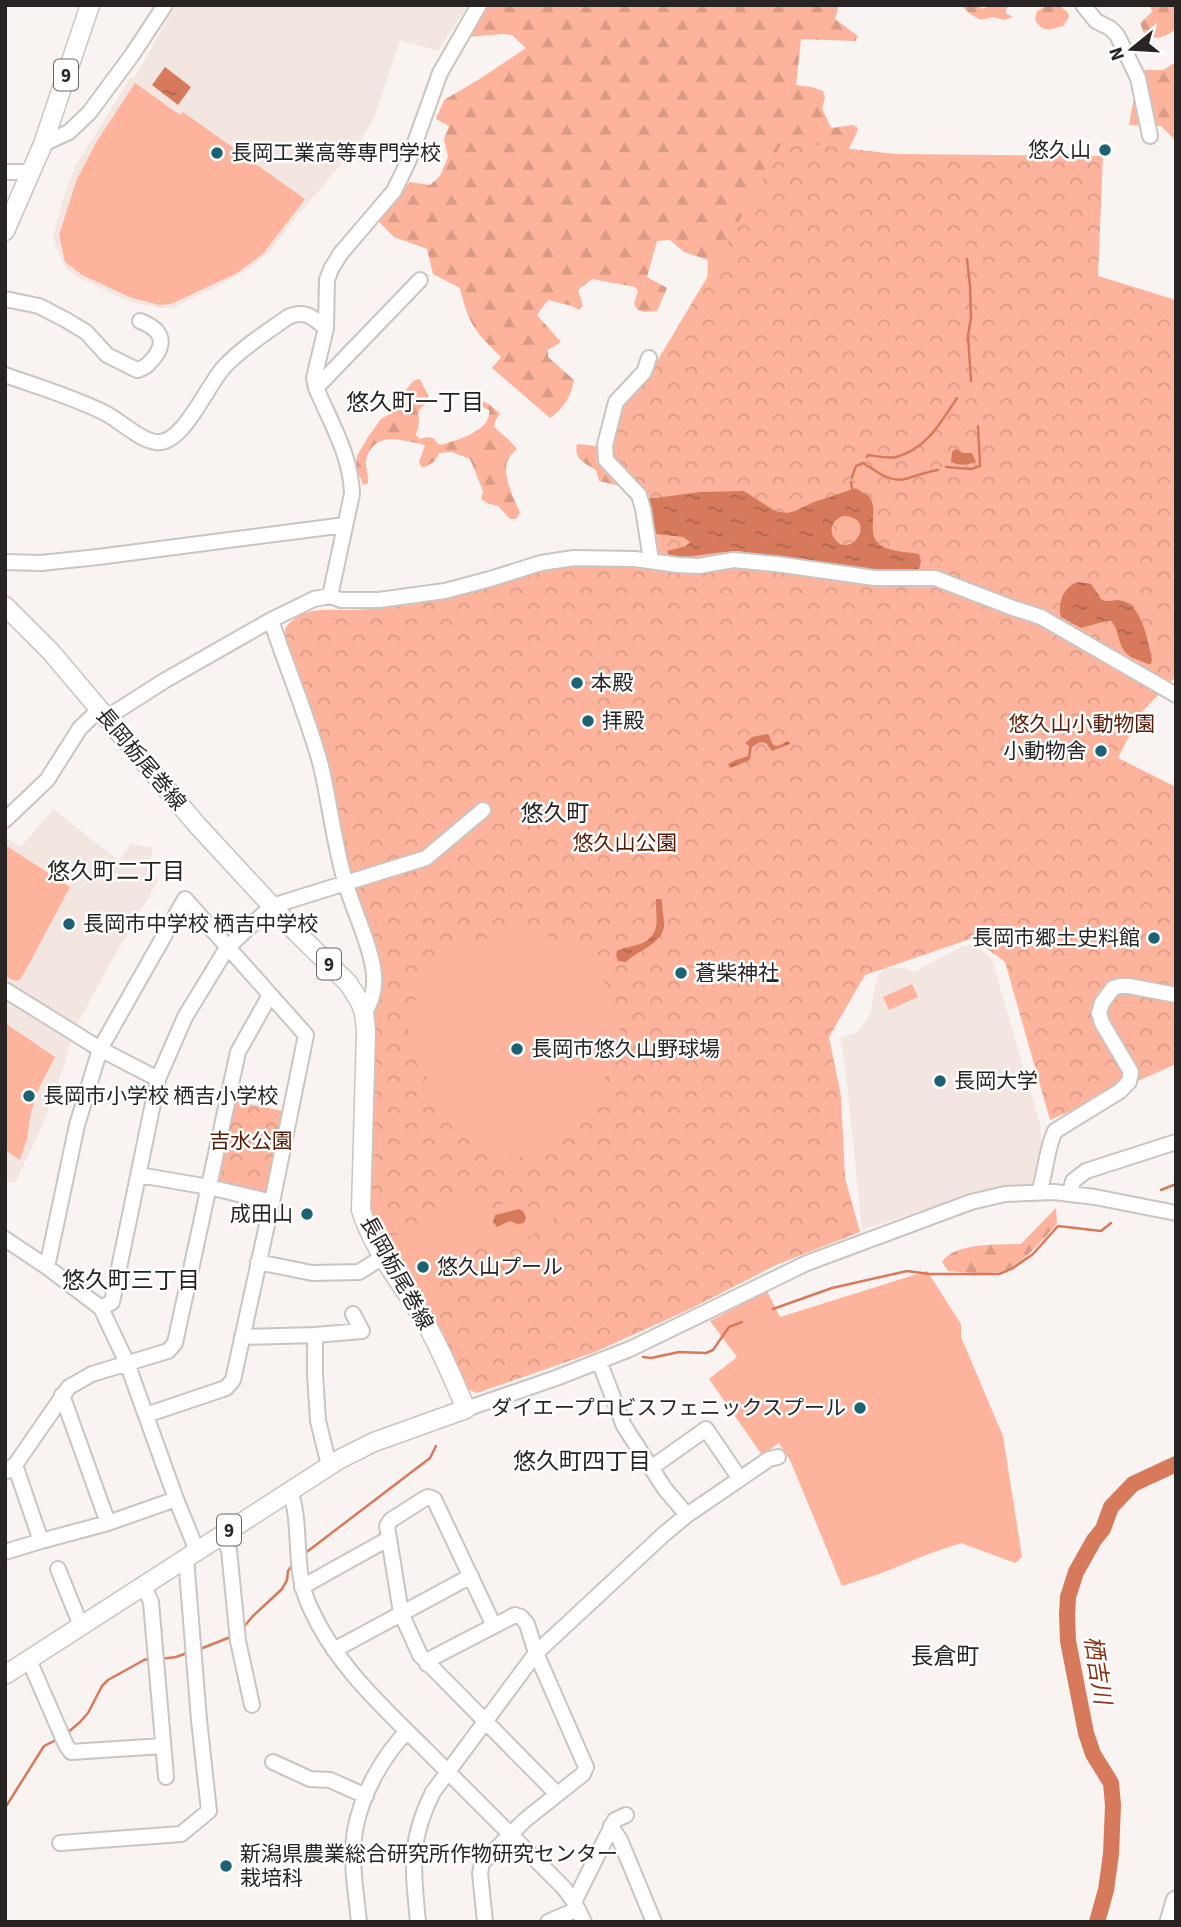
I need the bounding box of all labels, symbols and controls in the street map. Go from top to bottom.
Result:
north arrow [1097,14,1167,84]
text: N [1102,44,1132,64]
road number: 9 [54,60,78,90]
place label: 悠久山 [1028,135,1091,165]
place label: 長岡工業高等専門学校 [231,138,441,168]
marker: 悠久山 [1097,142,1113,158]
marker: 長岡工業高等専門学校 [209,145,225,161]
district label: 悠久町一丁目 [346,386,484,419]
place label: 本殿 [591,668,633,698]
marker: 本殿 [569,675,585,691]
street label: 長岡栃尾巻線 [89,701,193,817]
place label: 拝殿 [602,706,644,736]
park label: 悠久山小動物園 [1009,709,1156,739]
marker: 拝殿 [580,713,596,729]
place label: 小動物舎 [1003,736,1087,766]
marker: 小動物舎 [1093,743,1109,759]
district label: 悠久町 [521,797,590,830]
park label: 悠久山公園 [573,828,678,858]
district label: 悠久町二丁目 [47,855,185,888]
place label: 長岡市中学校 栖吉中学校 [83,909,318,939]
marker: 長岡市中学校 栖吉中学校 [61,916,77,932]
place label: 長岡市郷土史料館 [972,923,1140,953]
marker: 長岡市郷土史料館 [1146,930,1162,946]
road number: 9 [317,948,341,980]
place label: 蒼柴神社 [695,958,779,988]
marker: 蒼柴神社 [673,965,689,981]
place label: 長岡市悠久山野球場 [531,1034,720,1064]
marker: 長岡市悠久山野球場 [509,1041,525,1057]
place label: 長岡大学 [954,1066,1038,1096]
marker: 長岡大学 [932,1073,948,1089]
place label: 長岡市小学校 栖吉小学校 [43,1081,278,1111]
marker: 長岡市小学校 栖吉小学校 [21,1088,37,1104]
park label: 吉水公園 [209,1126,293,1156]
place label: 成田山 [230,1199,293,1229]
marker: 成田山 [299,1206,315,1222]
street label: 長岡栃尾巻線 [353,1211,441,1335]
place label: 悠久山プール [437,1252,563,1282]
marker: 悠久山プール [415,1259,431,1275]
district label: 悠久町三丁目 [62,1264,200,1297]
place label: ダイエープロビスフェニックスプール [491,1393,846,1423]
marker: ダイエープロビスフェニックスプール [852,1400,868,1416]
district label: 悠久町四丁目 [513,1445,651,1478]
road number: 9 [217,1514,241,1546]
water label: 栖吉川 [1076,1633,1120,1710]
district label: 長倉町 [911,1640,980,1673]
place label: 新潟県農業総合研究所作物研究センター 栽培科 [240,1839,618,1893]
marker: 新潟県農業総合研究所作物研究センター 栽培科 [218,1858,234,1874]

